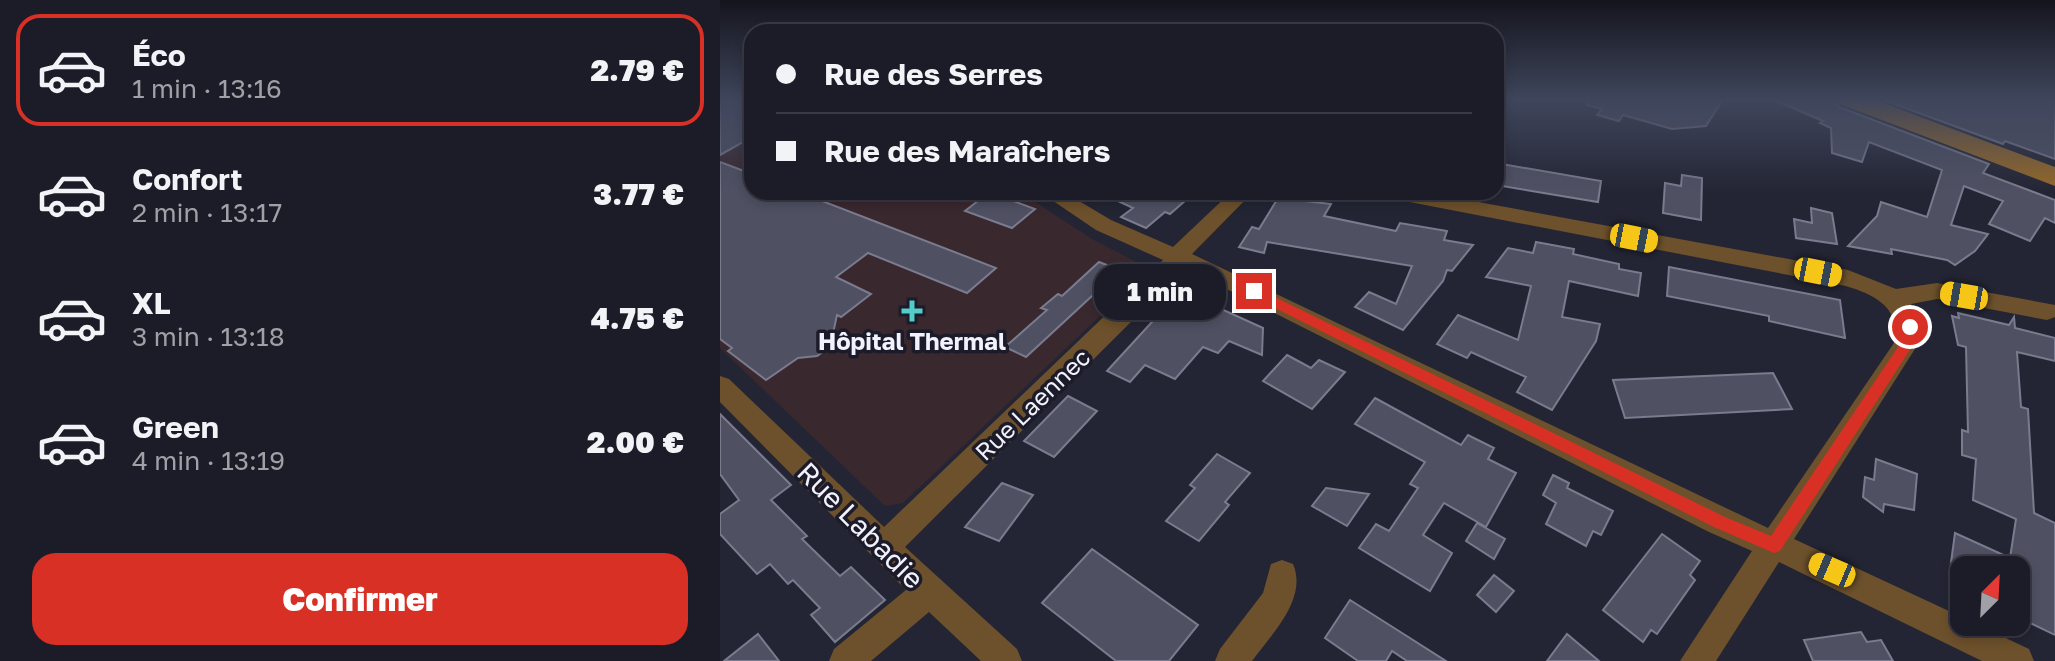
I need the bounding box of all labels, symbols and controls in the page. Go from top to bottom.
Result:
icon: car [36,34,108,106]
text: Éco [132,37,186,73]
text: 2.79 € [590,52,684,88]
text: Rue des Serres [824,56,1043,92]
text: 1 min · 13:16 [132,73,282,104]
text: Rue des Maraîchers [824,133,1110,169]
icon: car [36,158,108,230]
text: Confort [132,161,243,197]
text: 3.77 € [593,176,684,212]
text: 2 min · 13:17 [132,197,282,228]
car [1608,222,1660,254]
car [1792,256,1844,288]
callout: 1 min [1094,263,1226,319]
route end [1236,273,1272,309]
text: 1 min [1127,276,1193,307]
car [1938,280,1990,312]
icon: car [36,282,108,354]
text: XL [132,285,171,321]
text: 4.75 € [591,300,684,336]
marker: Hôpital Thermal [901,300,923,322]
route start [1892,309,1928,345]
text: 3 min · 13:18 [132,321,285,352]
place label: Hôpital Thermal [818,326,1006,355]
street label: Rue Laennec [969,342,1095,466]
icon: car [36,406,108,478]
text: Green [132,409,219,445]
text: 2.00 € [587,424,684,460]
text: 4 min · 13:19 [132,445,285,476]
street label: Rue Labadie [791,455,931,595]
car [1805,550,1859,590]
button: Confirmer [32,553,688,645]
north arrow [1950,556,2030,636]
map controls [1950,556,2030,636]

